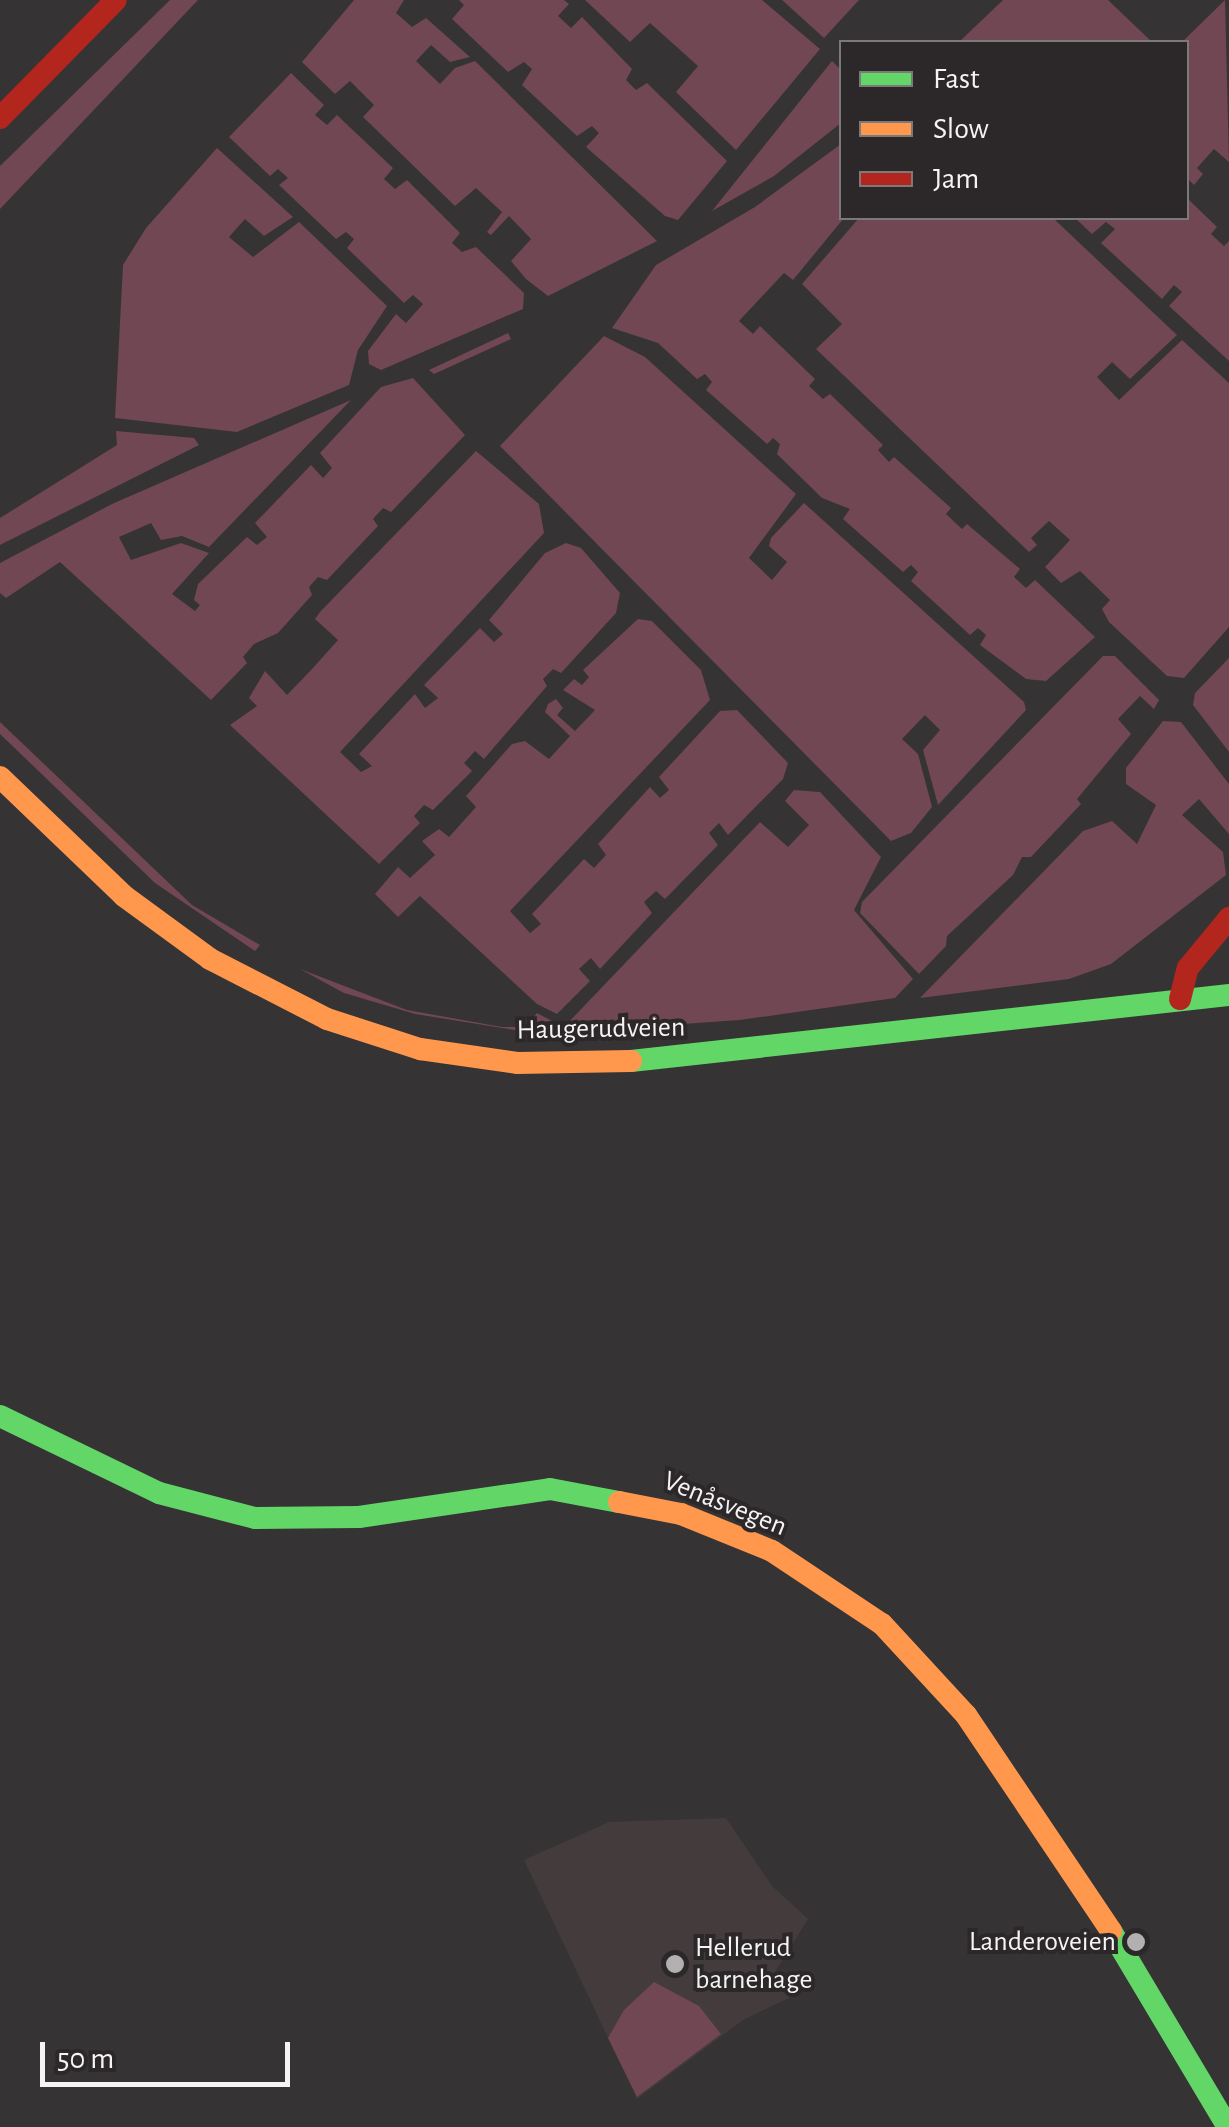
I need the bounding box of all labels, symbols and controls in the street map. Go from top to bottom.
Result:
legend [839,40,1189,220]
text: Fast [933,64,980,94]
text: Slow [933,114,989,144]
text: Jam [933,164,979,194]
street label: Haugerudveien [516,1011,686,1047]
street label: Venåsvegen [658,1464,792,1544]
place label: Landeroveien [969,1925,1116,1959]
place label: Hellerud barnehage [695,1931,812,1997]
marker: Landeroveien [1125,1931,1147,1953]
marker: Hellerud barnehage [664,1953,686,1975]
scale bar [45,2022,295,2084]
text: 50 m [57,2044,114,2074]

